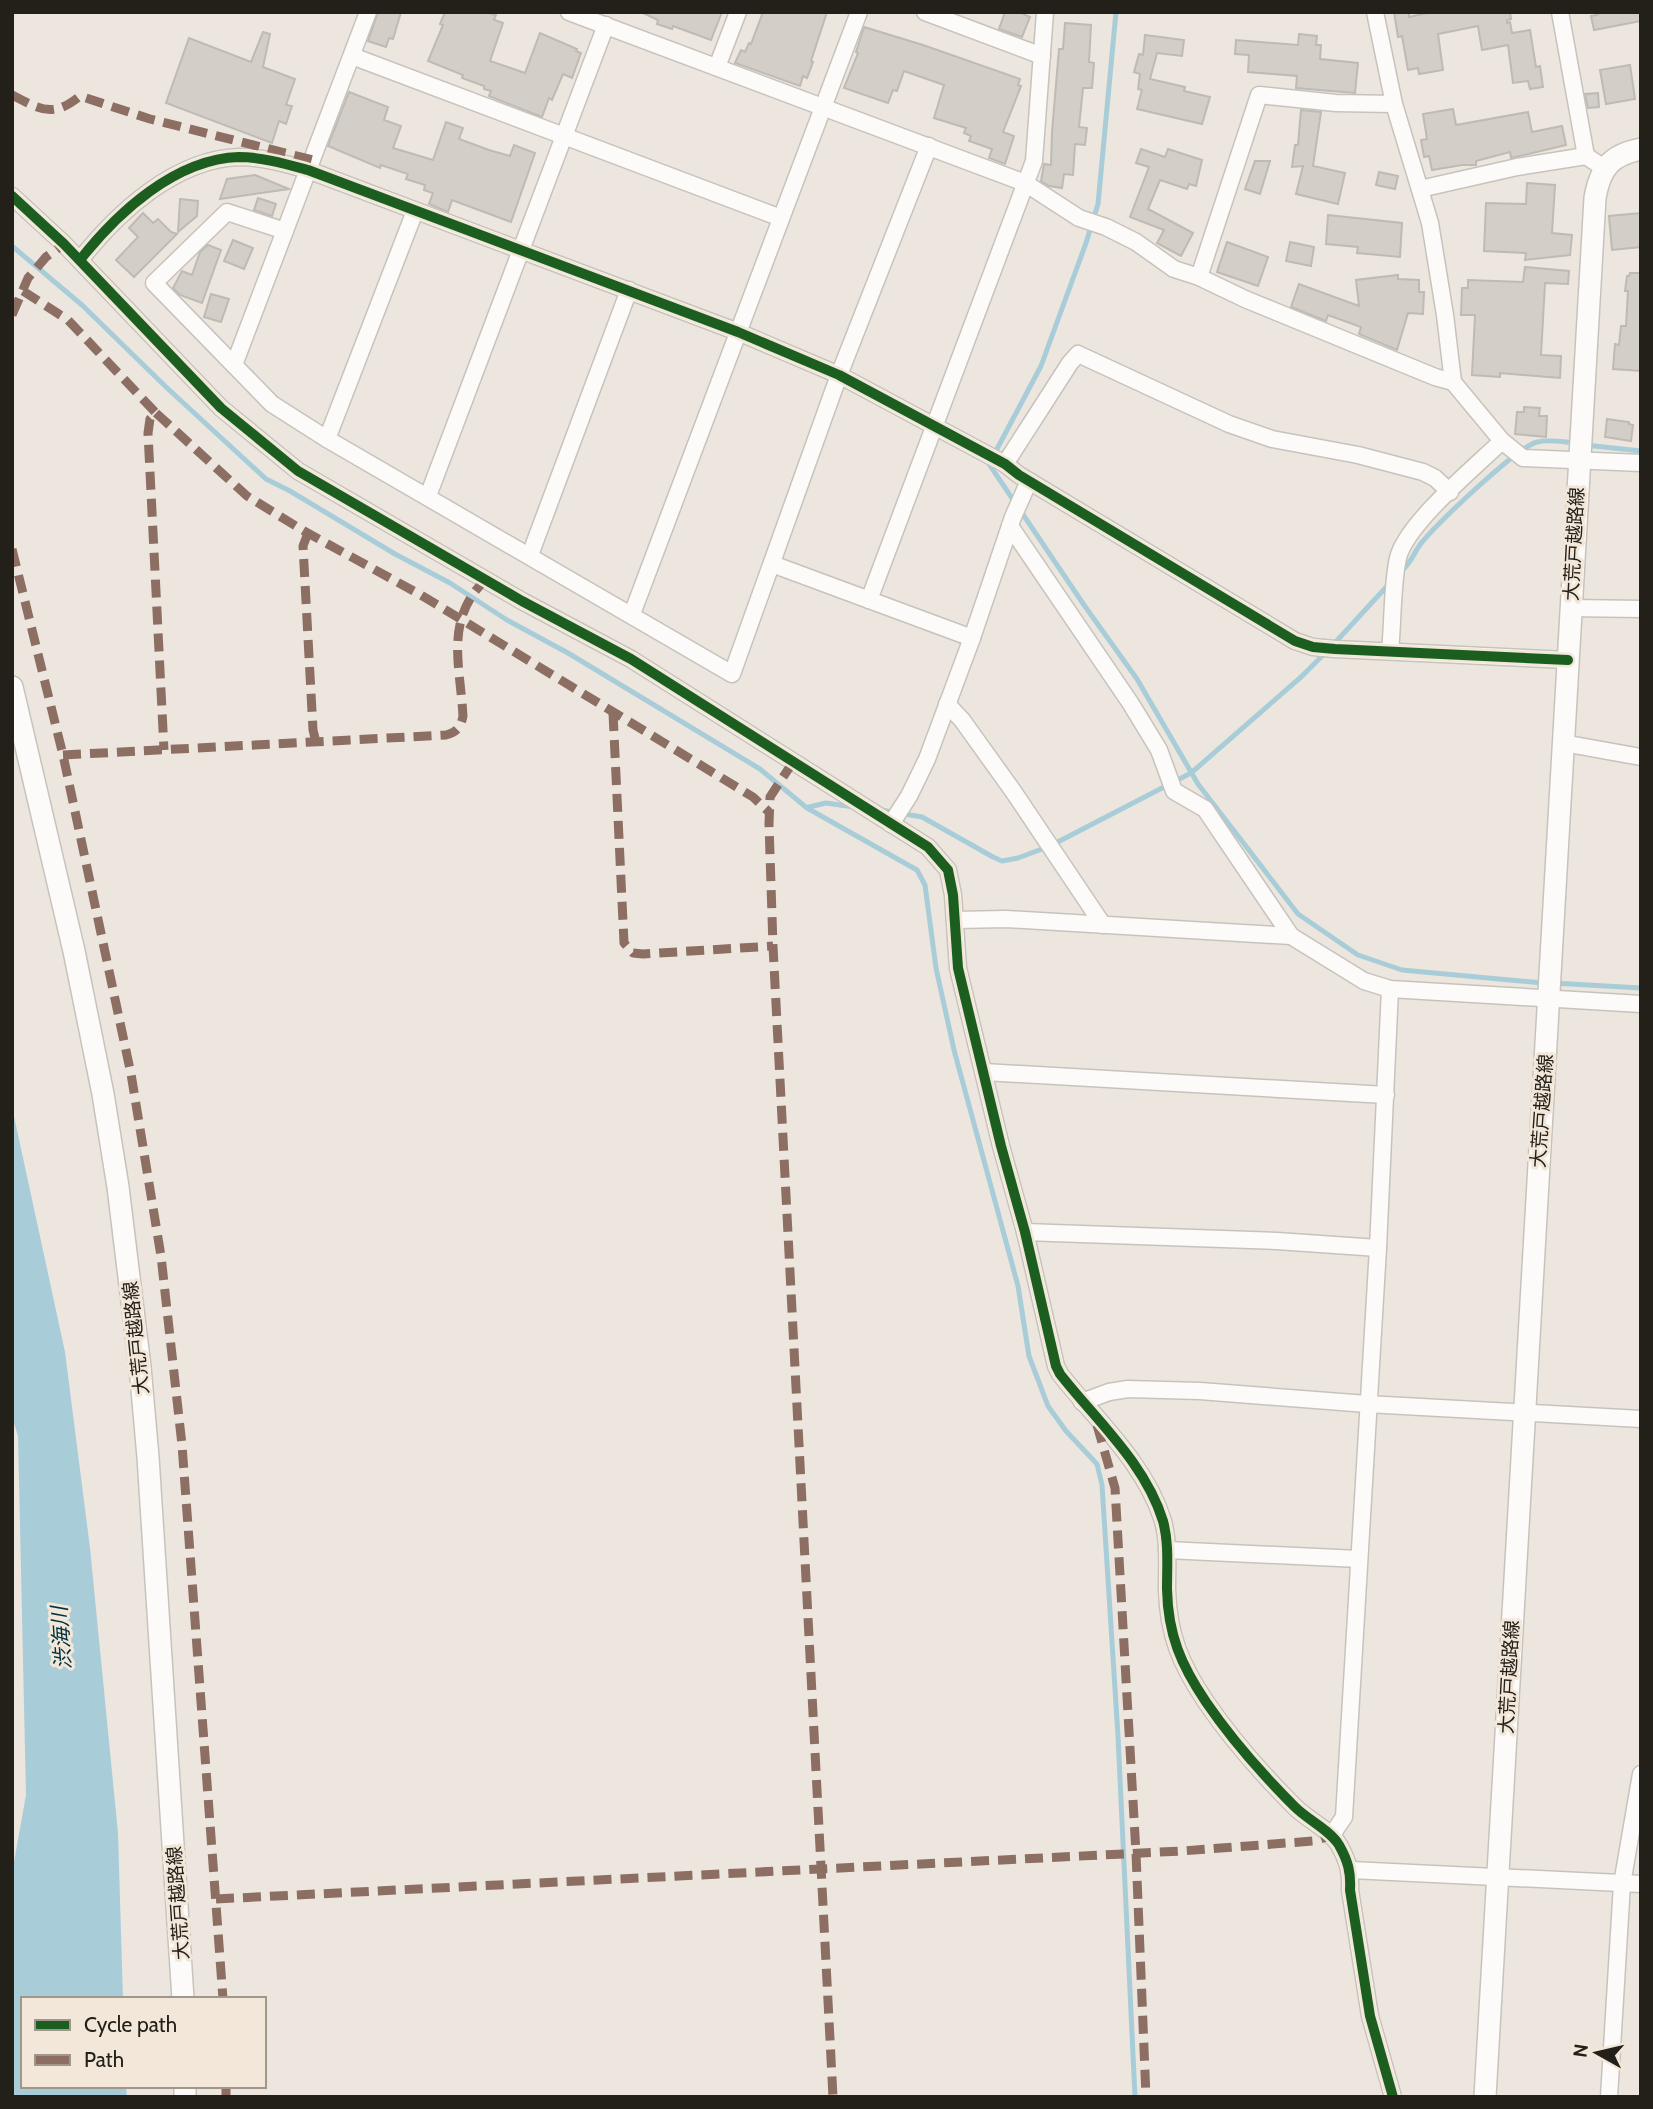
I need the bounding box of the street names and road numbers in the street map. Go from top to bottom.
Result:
street label: 大荒戸越路線 [1560,486,1588,602]
street label: 大荒戸越路線 [1527,1053,1557,1169]
street label: 大荒戸越路線 [119,1280,153,1396]
street label: 大荒戸越路線 [1495,1619,1523,1735]
street label: 大荒戸越路線 [163,1845,193,1961]

